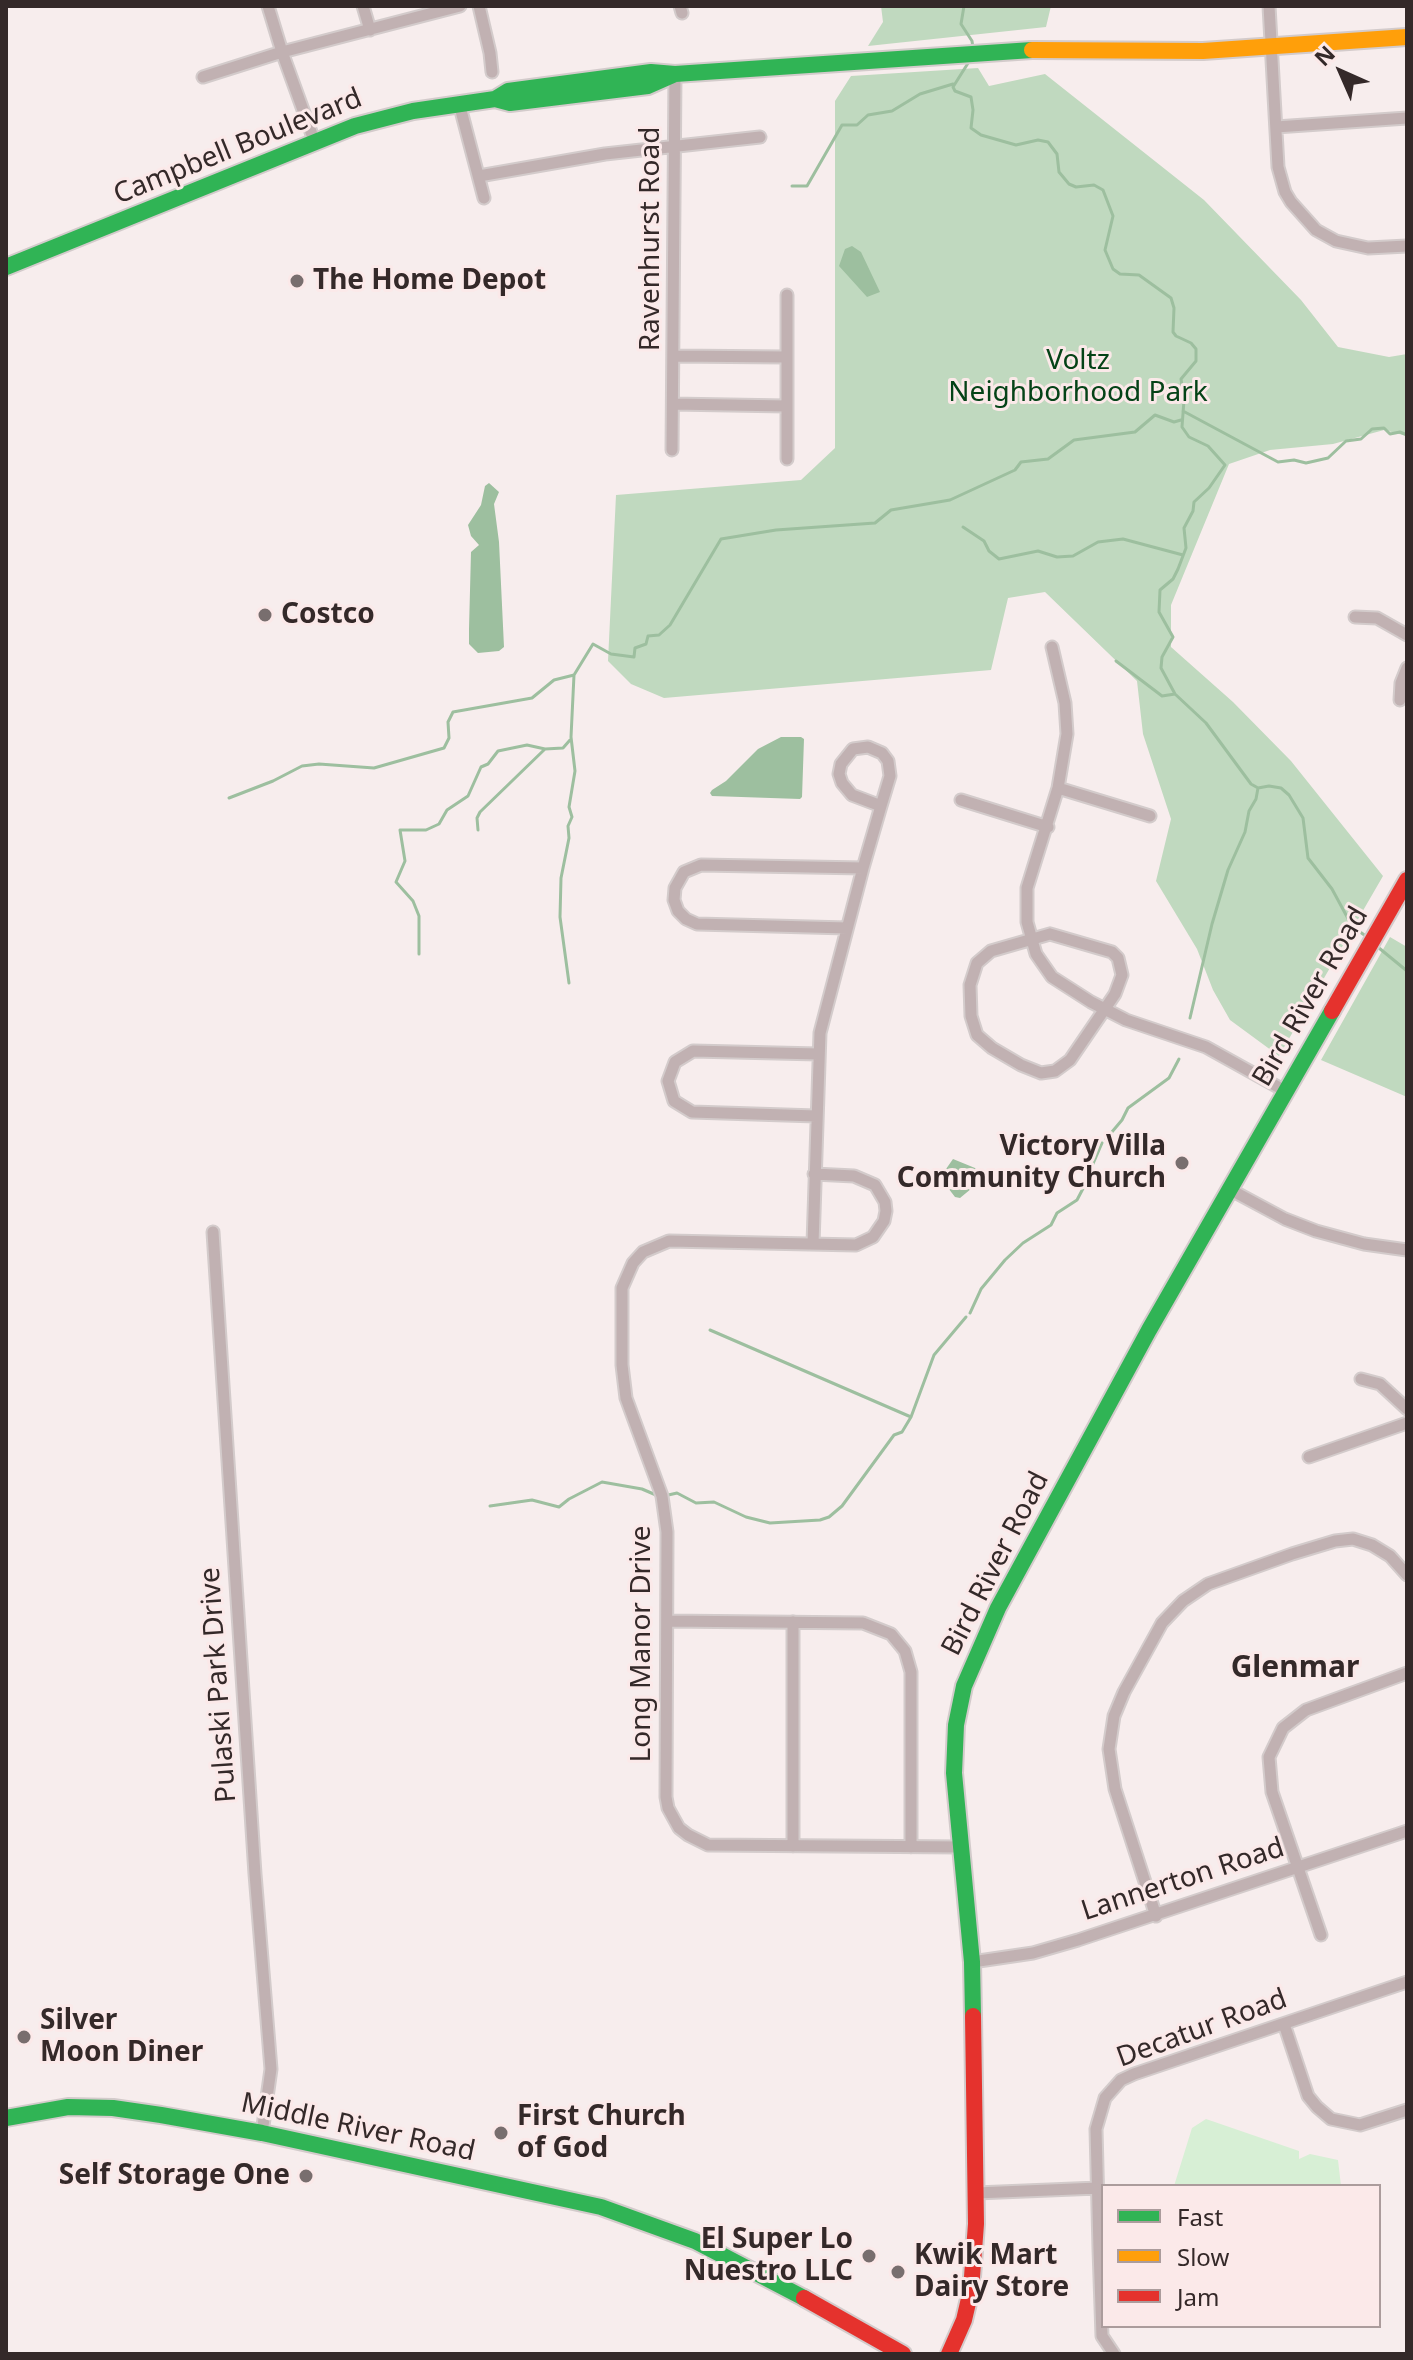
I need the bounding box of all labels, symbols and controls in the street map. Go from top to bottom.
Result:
north arrow [1301,32,1381,112]
text: N [1307,38,1341,72]
street label: Campbell Boulevard [109,82,367,212]
street label: Ravenhurst Road [634,127,668,351]
place label: The Home Depot [313,264,546,298]
marker: The Home Depot [288,272,306,290]
park label: Voltz Neighborhood Park [948,344,1208,410]
place label: Costco [281,598,375,632]
marker: Costco [256,606,274,624]
street label: Bird River Road [1246,901,1376,1093]
place label: Victory Villa Community Church [897,1130,1166,1196]
marker: Victory Villa Community Church [1173,1154,1191,1172]
street label: Bird River Road [935,1467,1057,1661]
street label: Long Manor Drive [625,1526,659,1762]
street label: Pulaski Park Drive [194,1566,244,1804]
district label: Glenmar [1231,1650,1359,1686]
street label: Lannerton Road [1077,1831,1289,1929]
street label: Decatur Road [1112,1983,1292,2075]
place label: Silver Moon Diner [40,2004,203,2070]
marker: Silver Moon Diner [15,2028,33,2046]
street label: Middle River Road [238,2087,478,2169]
place label: First Church of God [517,2100,686,2166]
marker: First Church of God [492,2124,510,2142]
place label: Self Storage One [59,2159,290,2193]
marker: Self Storage One [297,2167,315,2185]
legend [1101,2184,1381,2328]
text: Fast [1177,2200,1223,2233]
place label: El Super Lo Nuestro LLC [684,2223,853,2289]
place label: Kwik Mart Dairy Store [914,2239,1069,2305]
text: Slow [1177,2240,1229,2273]
marker: El Super Lo Nuestro LLC [860,2247,878,2265]
marker: Kwik Mart Dairy Store [889,2263,907,2281]
text: Jam [1177,2280,1219,2313]

